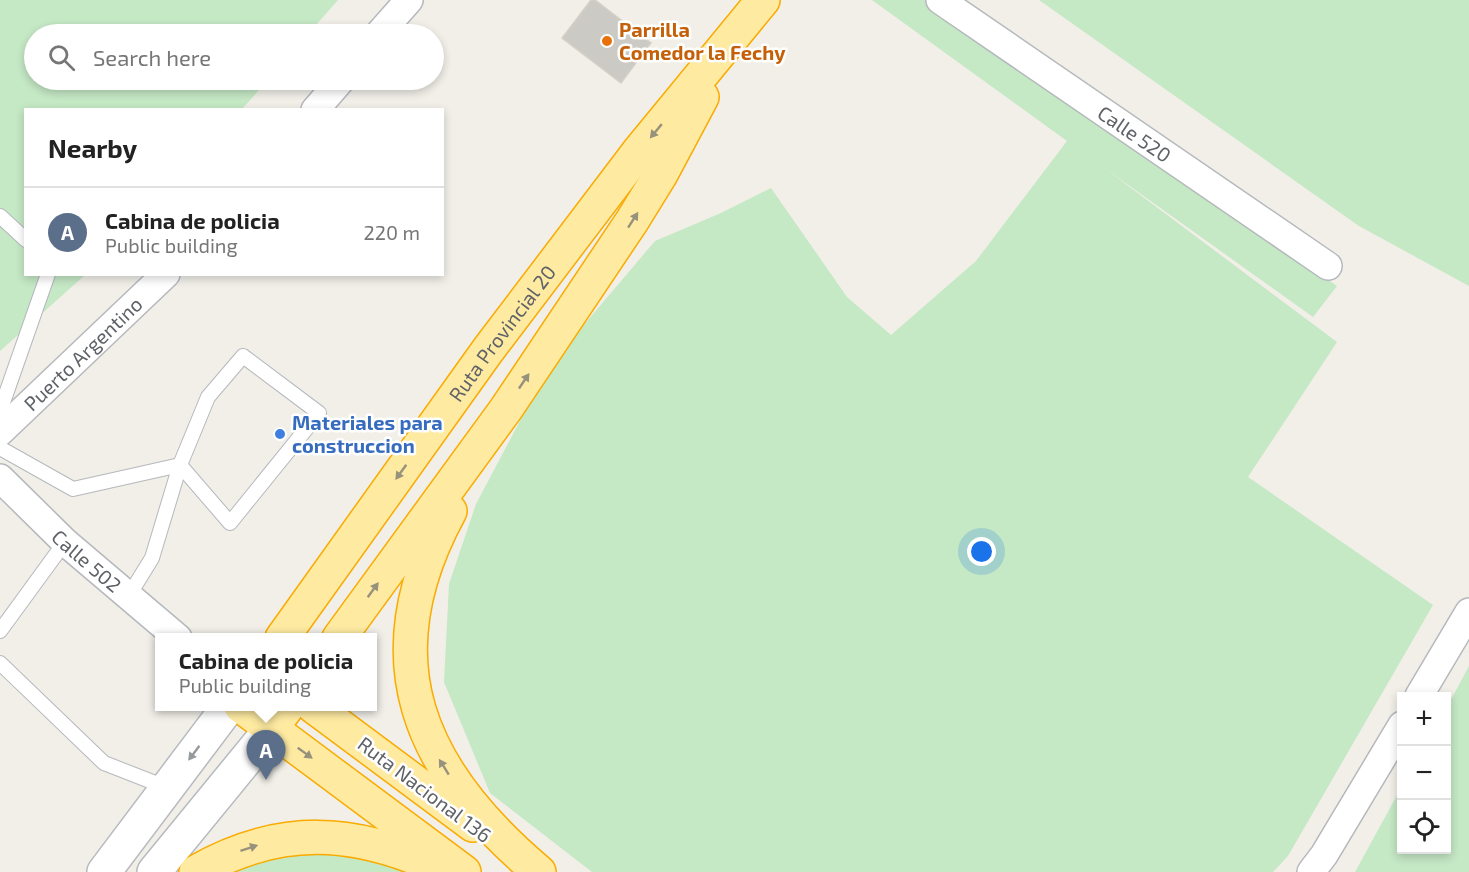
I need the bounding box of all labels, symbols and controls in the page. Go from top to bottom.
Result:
place label: Parrilla Comedor la Fechy [619,17,786,65]
search box [24,24,444,90]
marker: Parrilla Comedor la Fechy [600,34,614,48]
icon: search [45,41,78,74]
text: Search here [93,44,211,70]
street label: Calle 520 [1093,100,1176,167]
one-way arrow [650,123,663,138]
text: Nearby [48,132,137,163]
text: Cabina de policia [105,207,280,233]
one-way arrow [628,211,639,228]
text: A [61,220,74,244]
text: 220 m [363,220,420,244]
text: Public building [105,233,238,257]
street label: Ruta Provincial 20 [443,260,560,406]
street label: Puerto Argentino [18,291,147,415]
one-way arrow [518,373,529,389]
place label: Materiales para construccion [292,410,443,457]
marker: Materiales para construccion [273,427,287,441]
one-way arrow [395,463,407,479]
street label: Calle 502 [47,524,127,597]
your location [967,537,996,566]
one-way arrow [367,583,379,599]
popup [155,633,377,711]
text: Cabina de policia [179,647,353,673]
text: Public building [179,673,311,697]
map controls [1397,692,1451,854]
button: + [1397,692,1451,746]
pin: A [246,730,286,780]
street label: Ruta Nacional 136 [353,731,497,847]
one-way arrow [188,746,200,761]
button: − [1397,746,1451,800]
one-way arrow [297,747,312,759]
one-way arrow [439,758,450,775]
button: locate [1397,800,1451,854]
one-way arrow [240,843,258,852]

